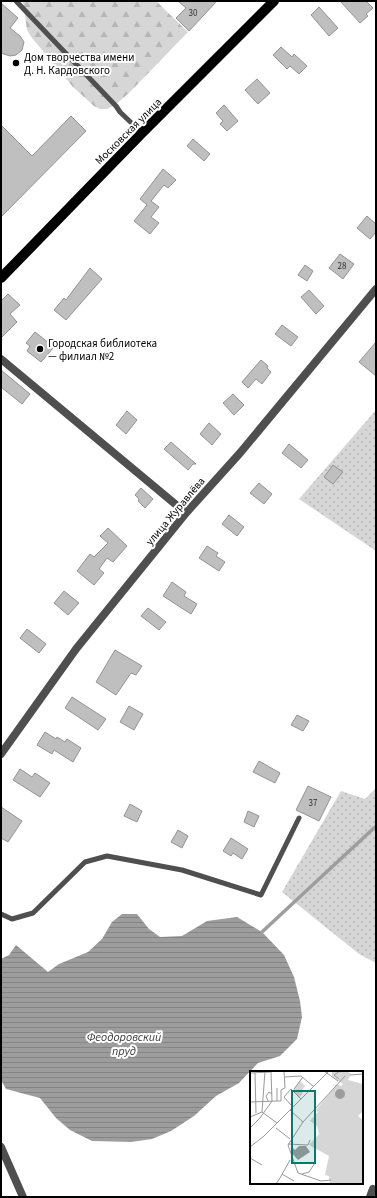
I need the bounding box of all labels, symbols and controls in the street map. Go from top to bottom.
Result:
house number: 30 [189,7,198,20]
place label: Дом творчества имени Д. Н. Кардовского [24,50,134,78]
marker: Дом творчества имени Д. Н. Кардовского [11,58,21,68]
street label: Московская улица [92,95,165,168]
house number: 28 [338,260,347,273]
place label: Городская библиотека — филиал №2 [48,336,157,364]
marker: Городская библиотека — филиал №2 [35,344,45,354]
street label: улица Журавлёва [142,474,208,549]
house number: 37 [309,797,318,810]
water label: Феодоровский пруд [87,1029,161,1060]
inset map [250,1071,363,1184]

